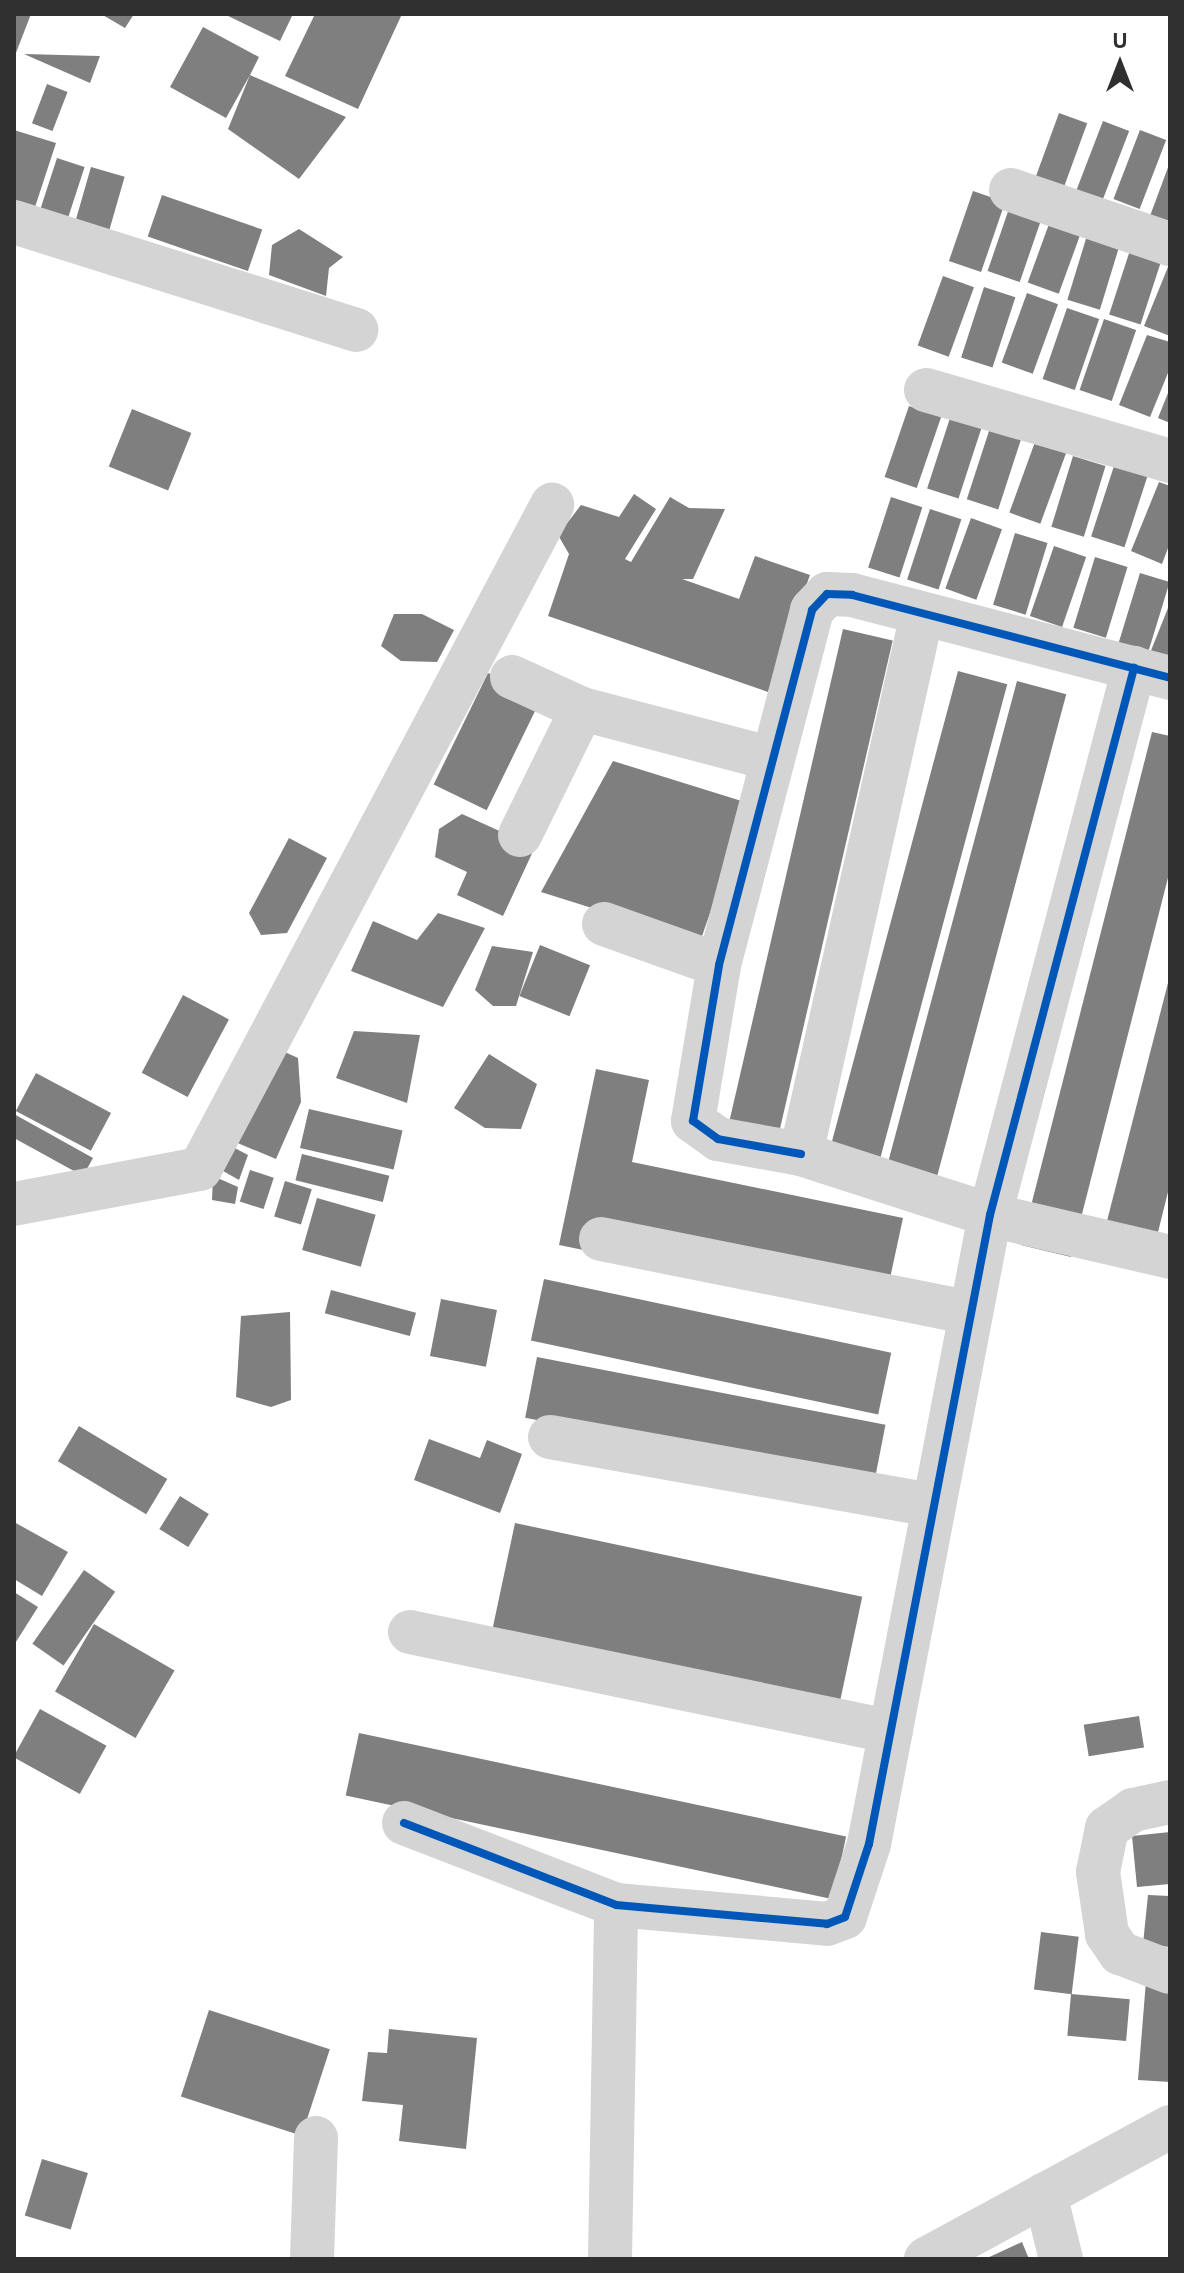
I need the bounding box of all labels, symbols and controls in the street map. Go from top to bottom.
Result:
north arrow [1080,24,1160,104]
text: U [1112,27,1128,52]

